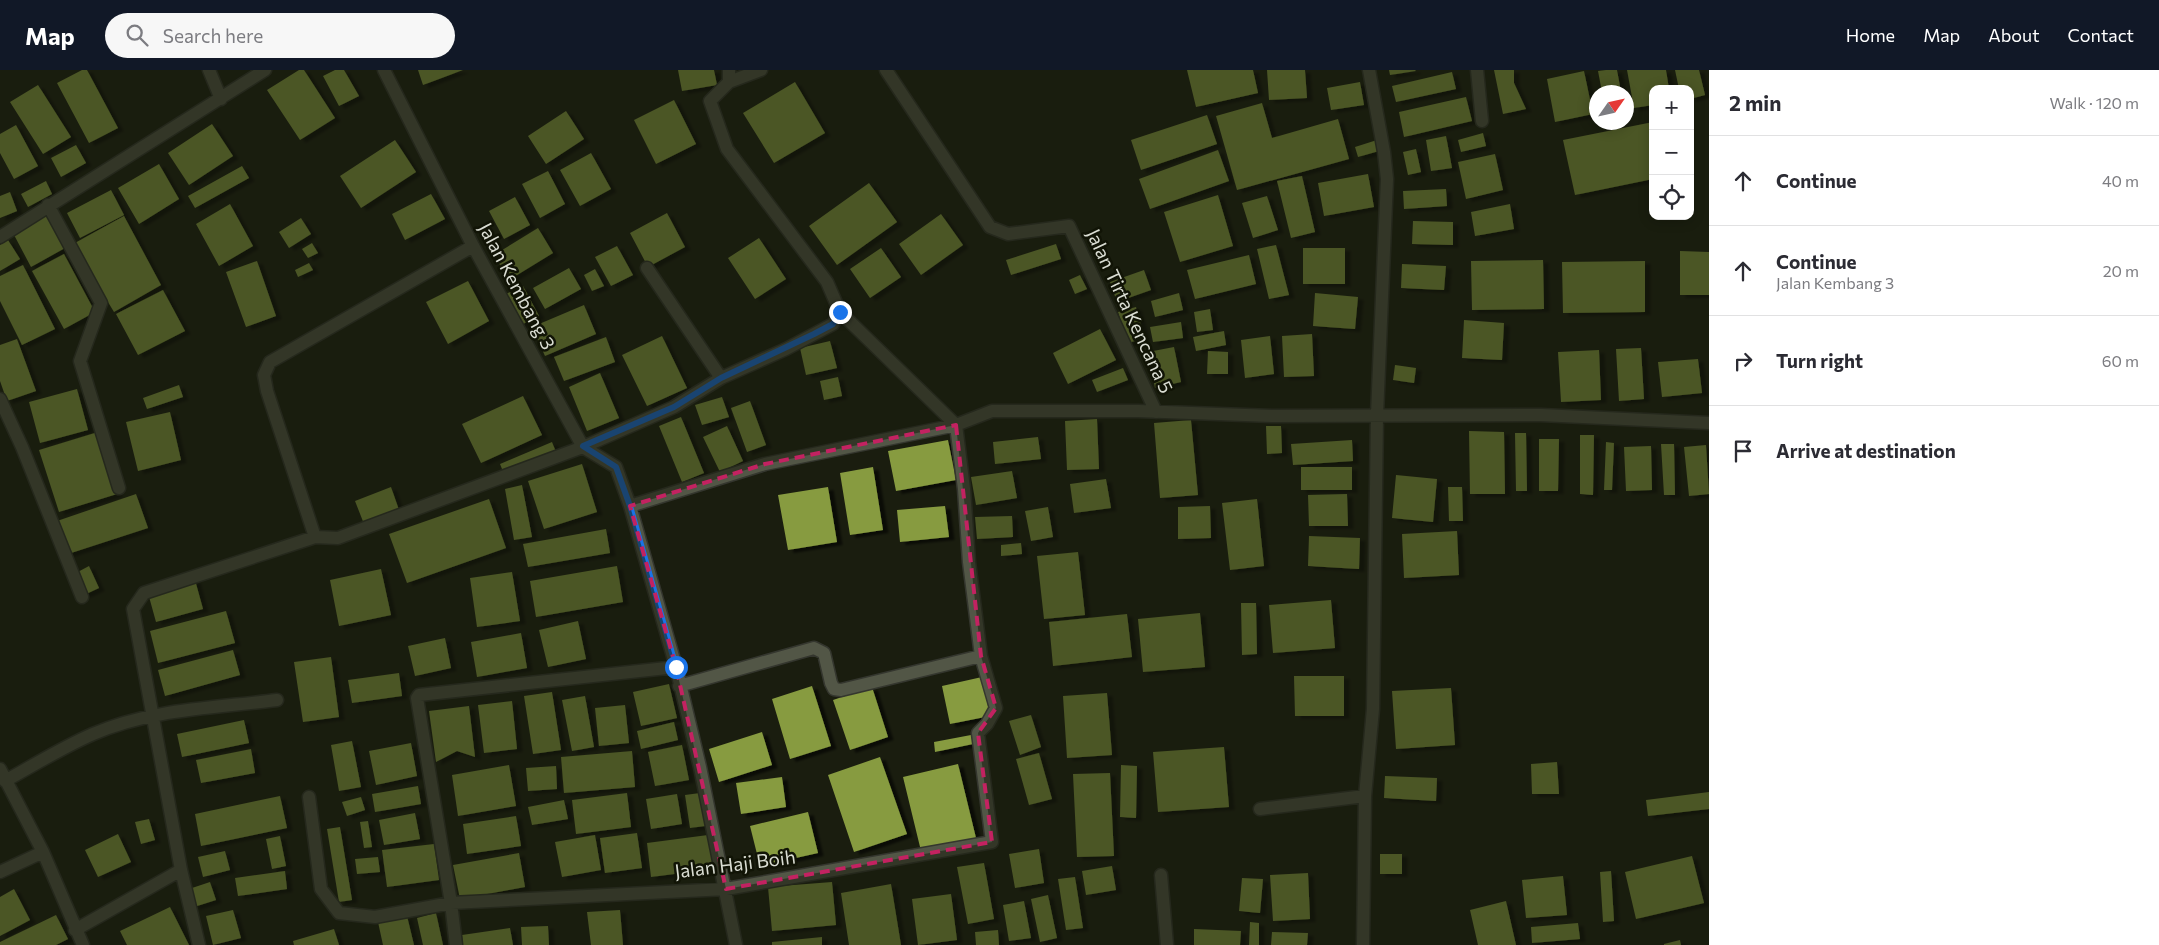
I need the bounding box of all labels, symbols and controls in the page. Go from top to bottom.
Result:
search box [105,13,455,58]
text: Map [25,21,75,50]
icon: search [123,21,151,49]
text: Search here [163,24,263,47]
text: Home [1846,24,1895,46]
text: Map [1923,24,1960,46]
text: About [1988,24,2040,46]
text: Contact [2068,24,2134,46]
north arrow [1589,85,1634,130]
map controls [1649,85,1694,220]
button: + [1649,85,1694,130]
text: 2 min [1729,90,1781,115]
text: Walk · 120 m [2049,93,2139,112]
button: − [1649,130,1694,175]
icon: ahead [1729,167,1757,195]
text: Continue [1776,169,1856,192]
text: 40 m [2102,171,2139,190]
button: locate [1649,175,1694,220]
street label: Jalan Kembang 3 [474,218,561,353]
street label: Jalan Tirta Kencana 5 [1082,225,1179,397]
text: Continue [1776,250,1856,273]
icon: ahead [1729,257,1757,285]
text: 20 m [2103,261,2139,280]
text: Jalan Kembang 3 [1776,273,1894,292]
route end [829,301,852,324]
icon: right [1729,347,1757,375]
text: Turn right [1776,349,1863,372]
text: 60 m [2102,351,2139,370]
icon: arrive [1729,437,1757,465]
text: Arrive at destination [1776,439,1956,462]
route start [665,656,688,679]
street label: Jalan Haji Boih [673,845,797,882]

